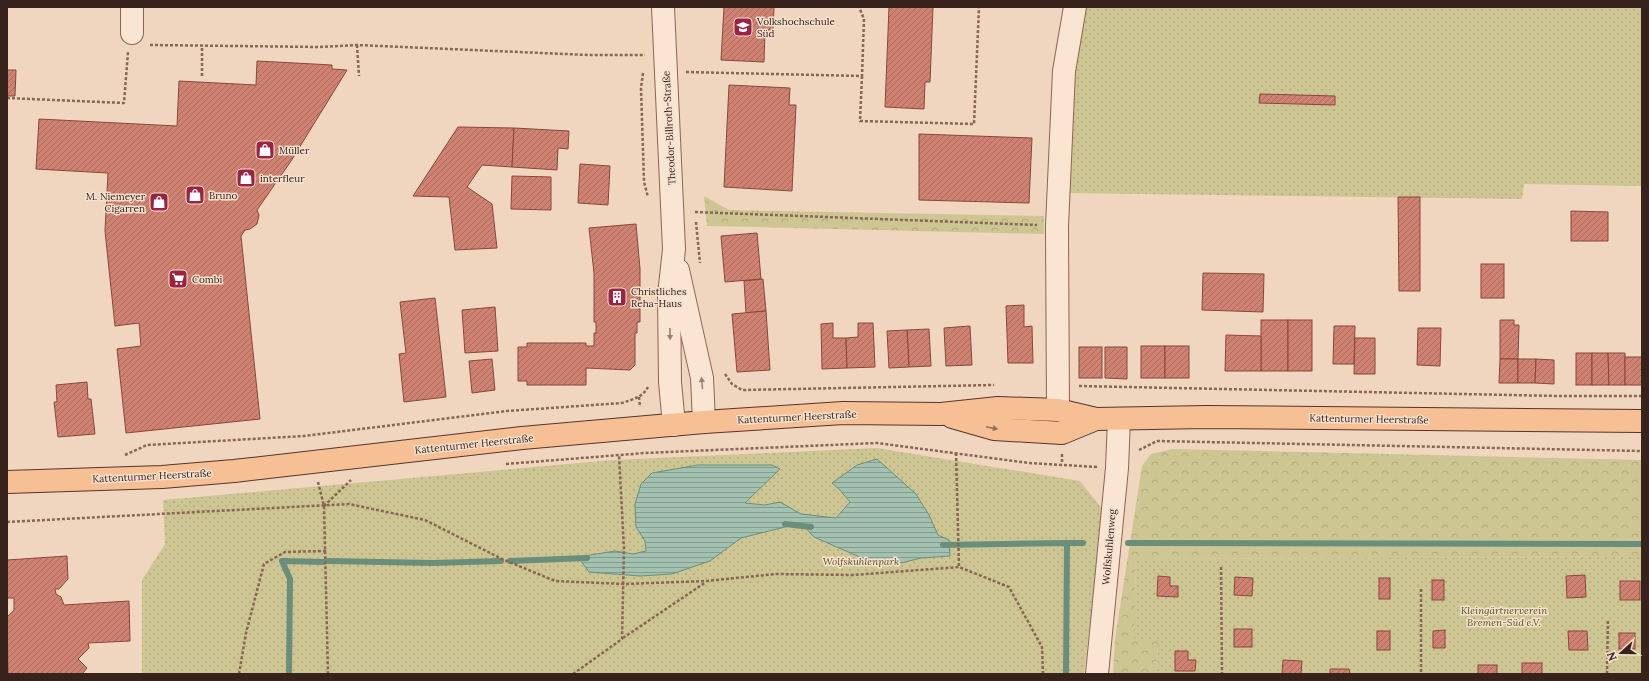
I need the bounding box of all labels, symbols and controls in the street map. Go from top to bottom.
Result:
place label: Volkshochschule Süd [756,15,835,40]
school or university icon: Volkshochschule Süd [732,16,754,38]
street label: Theodor-Billroth-Straße [659,70,678,186]
shop icon: Müller [254,139,276,161]
place label: Müller [279,144,310,157]
shop icon: interfleur [235,167,257,189]
place label: interfleur [260,172,305,185]
shop icon: Bruno [184,184,206,206]
place label: Bruno [209,189,238,202]
place label: M. Niemeyer Cigarren [86,190,146,215]
shop icon: M. Niemeyer Cigarren [148,191,170,213]
supermarket icon: Combi [167,268,189,290]
place label: Combi [192,273,223,286]
place label: Christliches Reha-Haus [631,285,687,310]
building icon: Christliches Reha-Haus [606,286,628,308]
one-way arrow [667,328,673,341]
one-way arrow [698,377,705,389]
street label: Kattenturmer Heerstraße [737,407,858,427]
street label: Kattenturmer Heerstraße [1309,411,1429,427]
one-way arrow [986,426,998,432]
street label: Kattenturmer Heerstraße [414,431,535,457]
street label: Kattenturmer Heerstraße [92,466,213,486]
street label: Wolfskuhlenweg [1099,508,1119,586]
park label: Wolfskuhlenpark [823,555,899,568]
park label: Kleingärtnerverein Bremen-Süd e.V. [1461,604,1548,629]
north arrow [1601,633,1641,673]
text: N [1603,650,1620,663]

